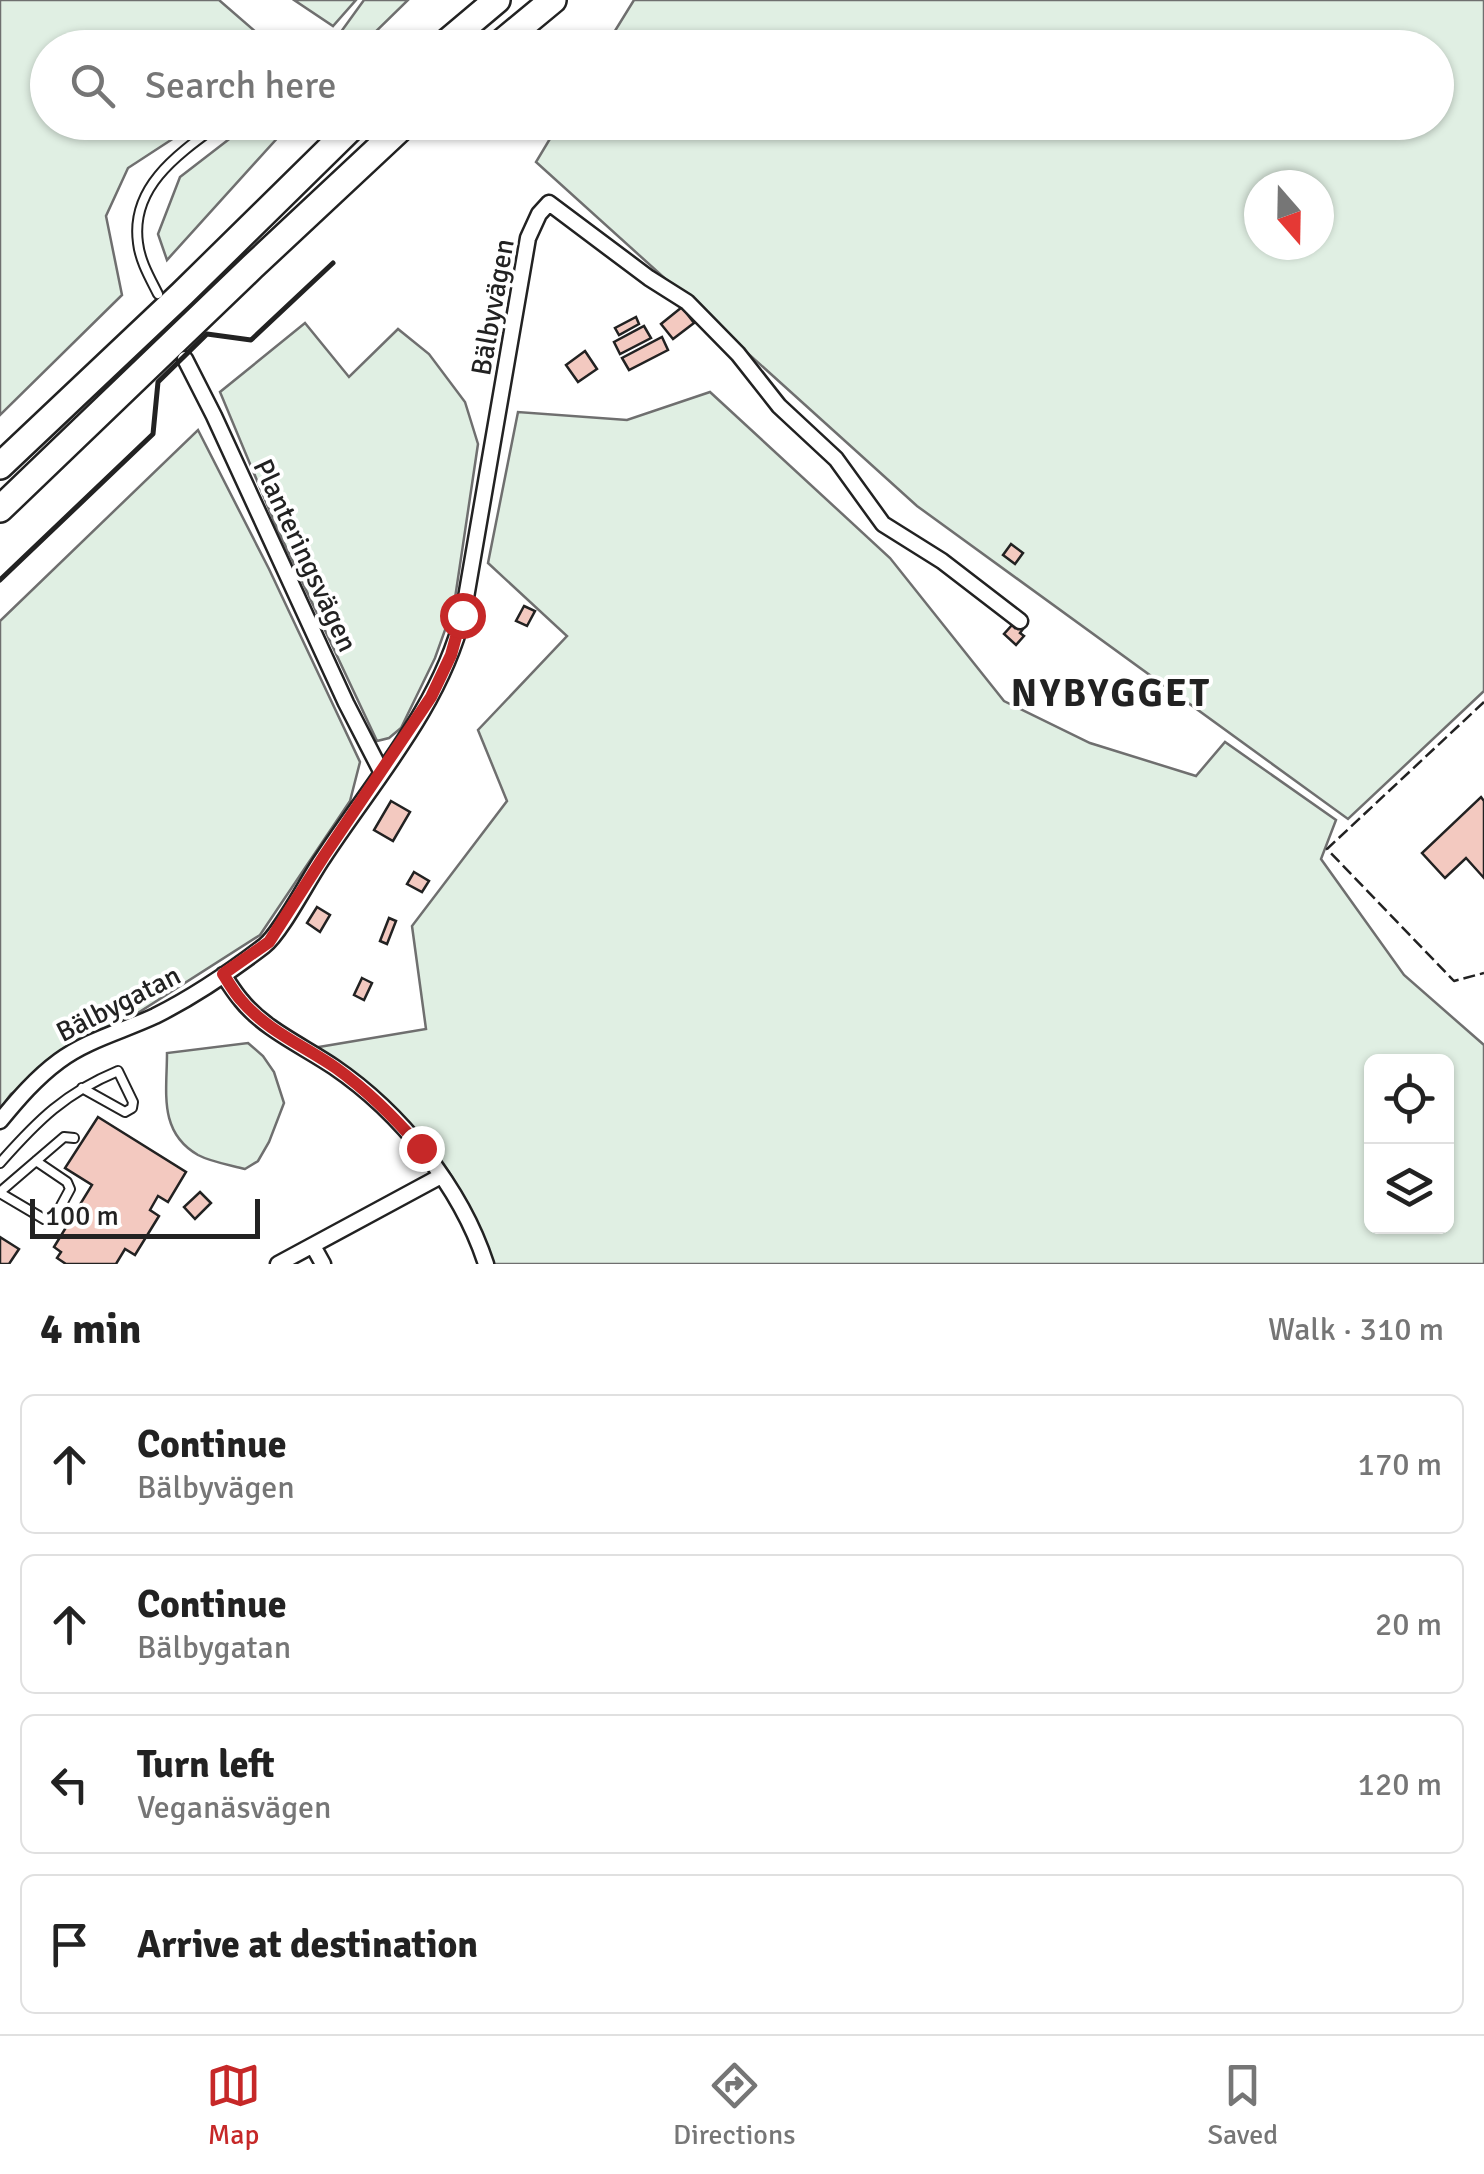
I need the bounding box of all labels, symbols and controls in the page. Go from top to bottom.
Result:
search box [30,30,1454,140]
icon: search [65,58,120,113]
text: Search here [145,62,337,109]
north arrow [1244,170,1334,260]
street label: Bälbyvägen [464,236,522,378]
street label: Planteringsvägen [246,454,365,657]
route start [440,593,486,639]
district label: NYBYGGET [1011,670,1211,717]
street label: Bälbygatan [51,958,186,1050]
map controls [1364,1054,1454,1234]
button: locate [1364,1054,1454,1144]
route end [399,1126,445,1172]
button: layers [1364,1144,1454,1234]
scale bar [30,1194,260,1238]
text: 100 m [45,1199,119,1233]
text: 4 min [40,1304,141,1355]
text: Walk · 310 m [1268,1310,1444,1349]
text: Continue [137,1421,287,1468]
icon: ahead [42,1437,97,1492]
text: 170 m [1358,1445,1442,1484]
text: Bälbyvägen [137,1468,295,1507]
text: Continue [137,1581,287,1628]
icon: ahead [42,1597,97,1652]
text: 20 m [1375,1605,1442,1644]
text: Bälbygatan [137,1628,291,1667]
text: Turn left [137,1741,275,1788]
icon: left [42,1757,97,1812]
text: 120 m [1358,1765,1442,1804]
text: Veganäsvägen [137,1788,332,1827]
icon: arrive [42,1917,97,1972]
text: Arrive at destination [137,1921,478,1968]
tab: Map [206,2058,261,2152]
tab: Directions [673,2058,795,2152]
tab: Saved [1207,2058,1278,2152]

